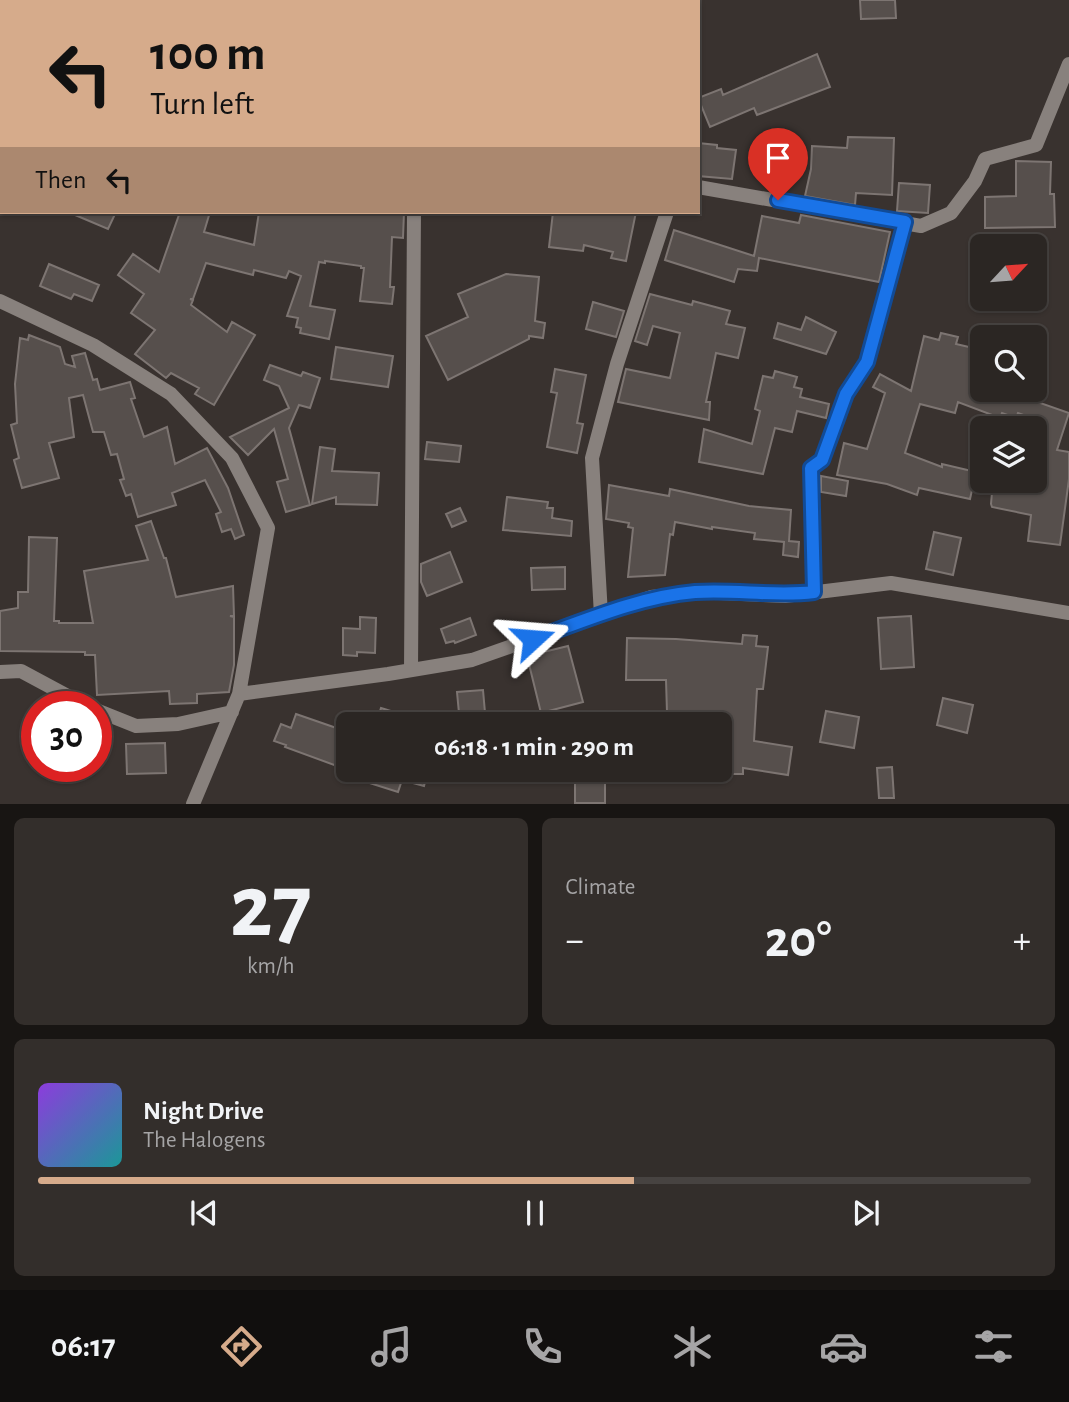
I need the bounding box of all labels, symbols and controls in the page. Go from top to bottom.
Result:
icon: left [35,28,126,119]
text: 100 m [150,30,266,79]
text: Turn left [150,88,254,120]
pin [748,128,808,200]
icon: arrive [759,139,797,177]
icon: left [100,161,138,199]
text: Then [35,167,86,193]
north arrow [970,234,1046,312]
map controls [970,234,1047,493]
button: search [970,325,1047,402]
button: layers [970,416,1047,493]
position arrow [496,602,570,676]
speed limit sign: 30 [21,691,112,782]
text: 06:18 · 1 min · 290 m [434,734,634,760]
text: 27 [230,862,312,953]
text: Climate [566,876,635,899]
text: 20° [765,914,832,966]
text: − [566,922,584,960]
text: + [1013,922,1031,960]
text: km/h [247,955,294,978]
text: Night Drive [143,1098,264,1124]
text: The Halogens [143,1129,265,1152]
icon: previous [185,1194,223,1232]
icon: pause [516,1194,554,1232]
icon: next [847,1194,885,1232]
icon: directions [217,1322,266,1371]
icon: music [367,1322,416,1371]
icon: phone [518,1322,567,1371]
icon: climate [668,1322,717,1371]
icon: car [819,1322,868,1371]
icon: filters [969,1322,1018,1371]
text: 06:17 [51,1330,116,1362]

